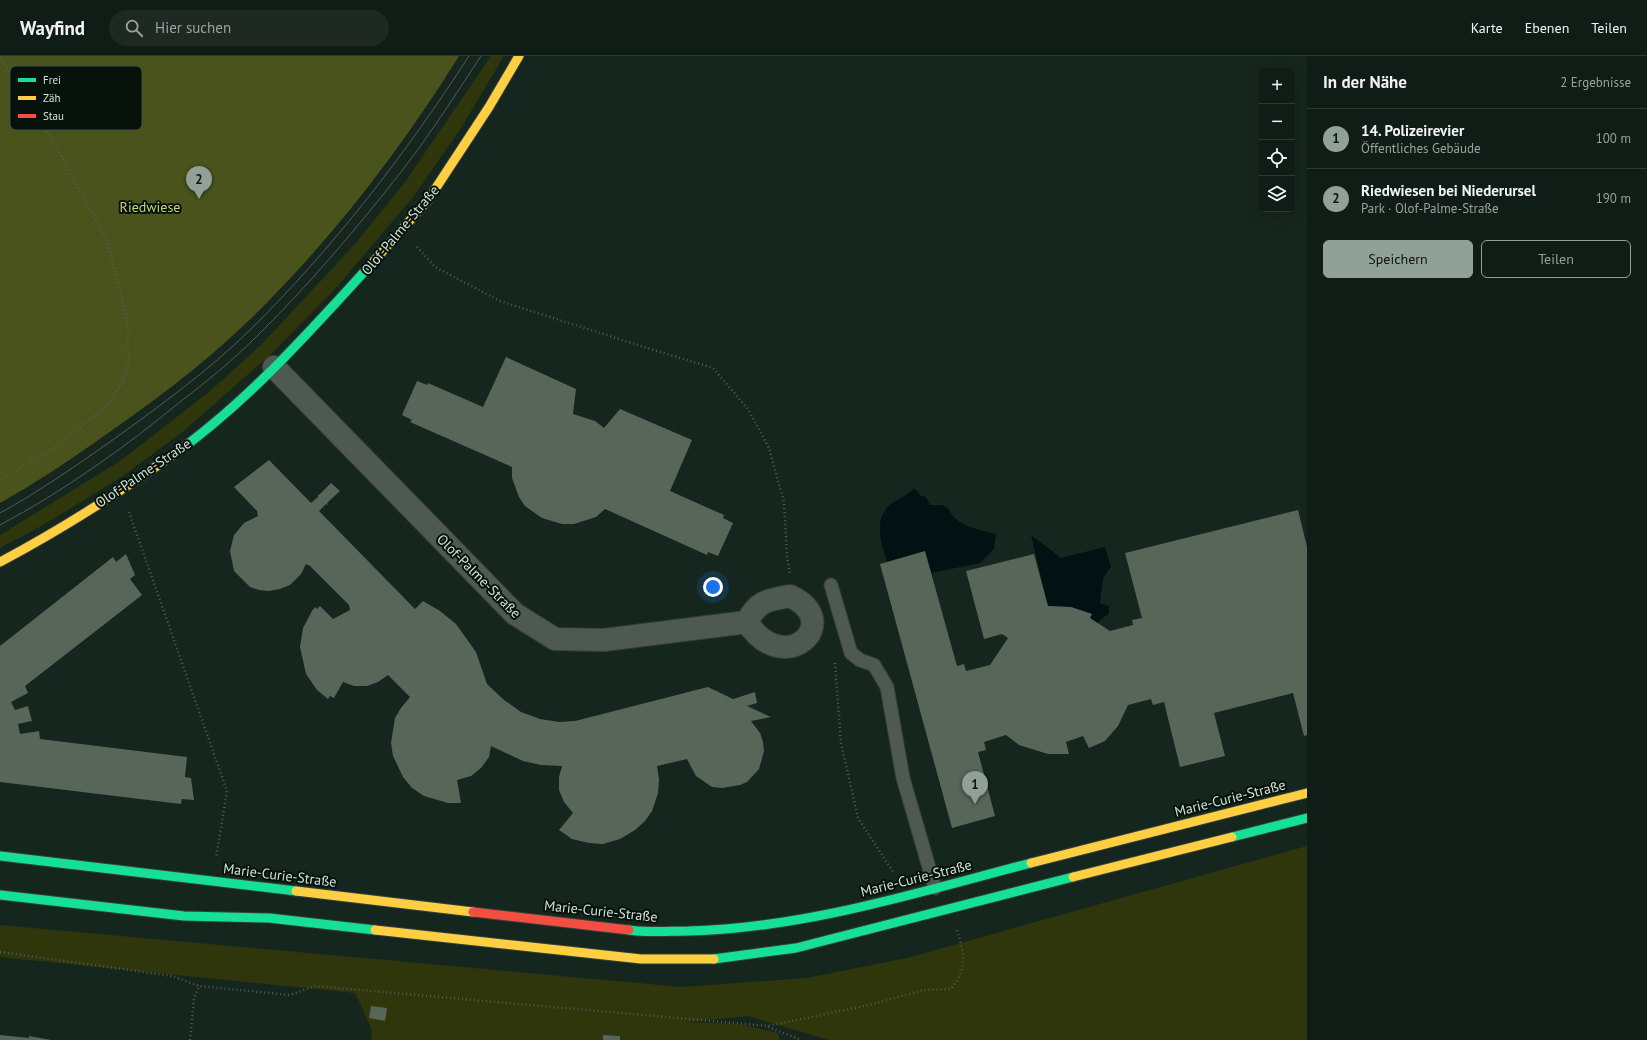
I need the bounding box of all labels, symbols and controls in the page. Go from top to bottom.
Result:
search box [109,10,389,46]
text: Wayfind [20,16,85,40]
icon: search [123,17,145,39]
text: Hier suchen [155,18,231,37]
text: Karte [1471,19,1503,37]
text: Ebenen [1525,19,1569,37]
text: Teilen [1591,19,1627,37]
legend [10,66,142,130]
map controls [1259,68,1295,212]
button: + [1259,68,1295,104]
text: In der Nähe [1323,71,1407,93]
text: Frei [43,73,61,87]
text: 2 Ergebnisse [1560,74,1631,91]
text: Zäh [43,91,60,105]
button: − [1259,104,1295,140]
text: Stau [43,109,64,123]
text: 14. Polizeirevier [1361,121,1464,140]
text: 1 [1332,130,1340,147]
text: 100 m [1596,130,1631,147]
button: locate [1259,140,1295,176]
text: Öffentliches Gebäude [1361,140,1481,157]
pin: 2 [186,166,212,199]
button: layers [1259,176,1295,212]
street label: Olof-Palme-Straße [357,181,443,279]
text: Riedwiesen bei Niederursel [1361,181,1536,200]
text: 2 [1332,190,1340,207]
text: 190 m [1596,190,1631,207]
park label: Riedwiese [120,198,180,216]
text: Park · Olof-Palme-Straße [1361,200,1499,217]
button: Speichern [1323,240,1473,278]
button: Teilen [1481,240,1631,278]
street label: Olof-Palme-Straße [92,434,194,512]
street label: Olof-Palme-Straße [433,530,525,622]
your location [703,577,723,597]
pin: 1 [962,771,988,804]
street label: Marie-Curie-Straße [1173,775,1287,821]
street label: Marie-Curie-Straße [859,855,973,901]
street label: Marie-Curie-Straße [222,859,338,891]
street label: Marie-Curie-Straße [543,896,659,926]

